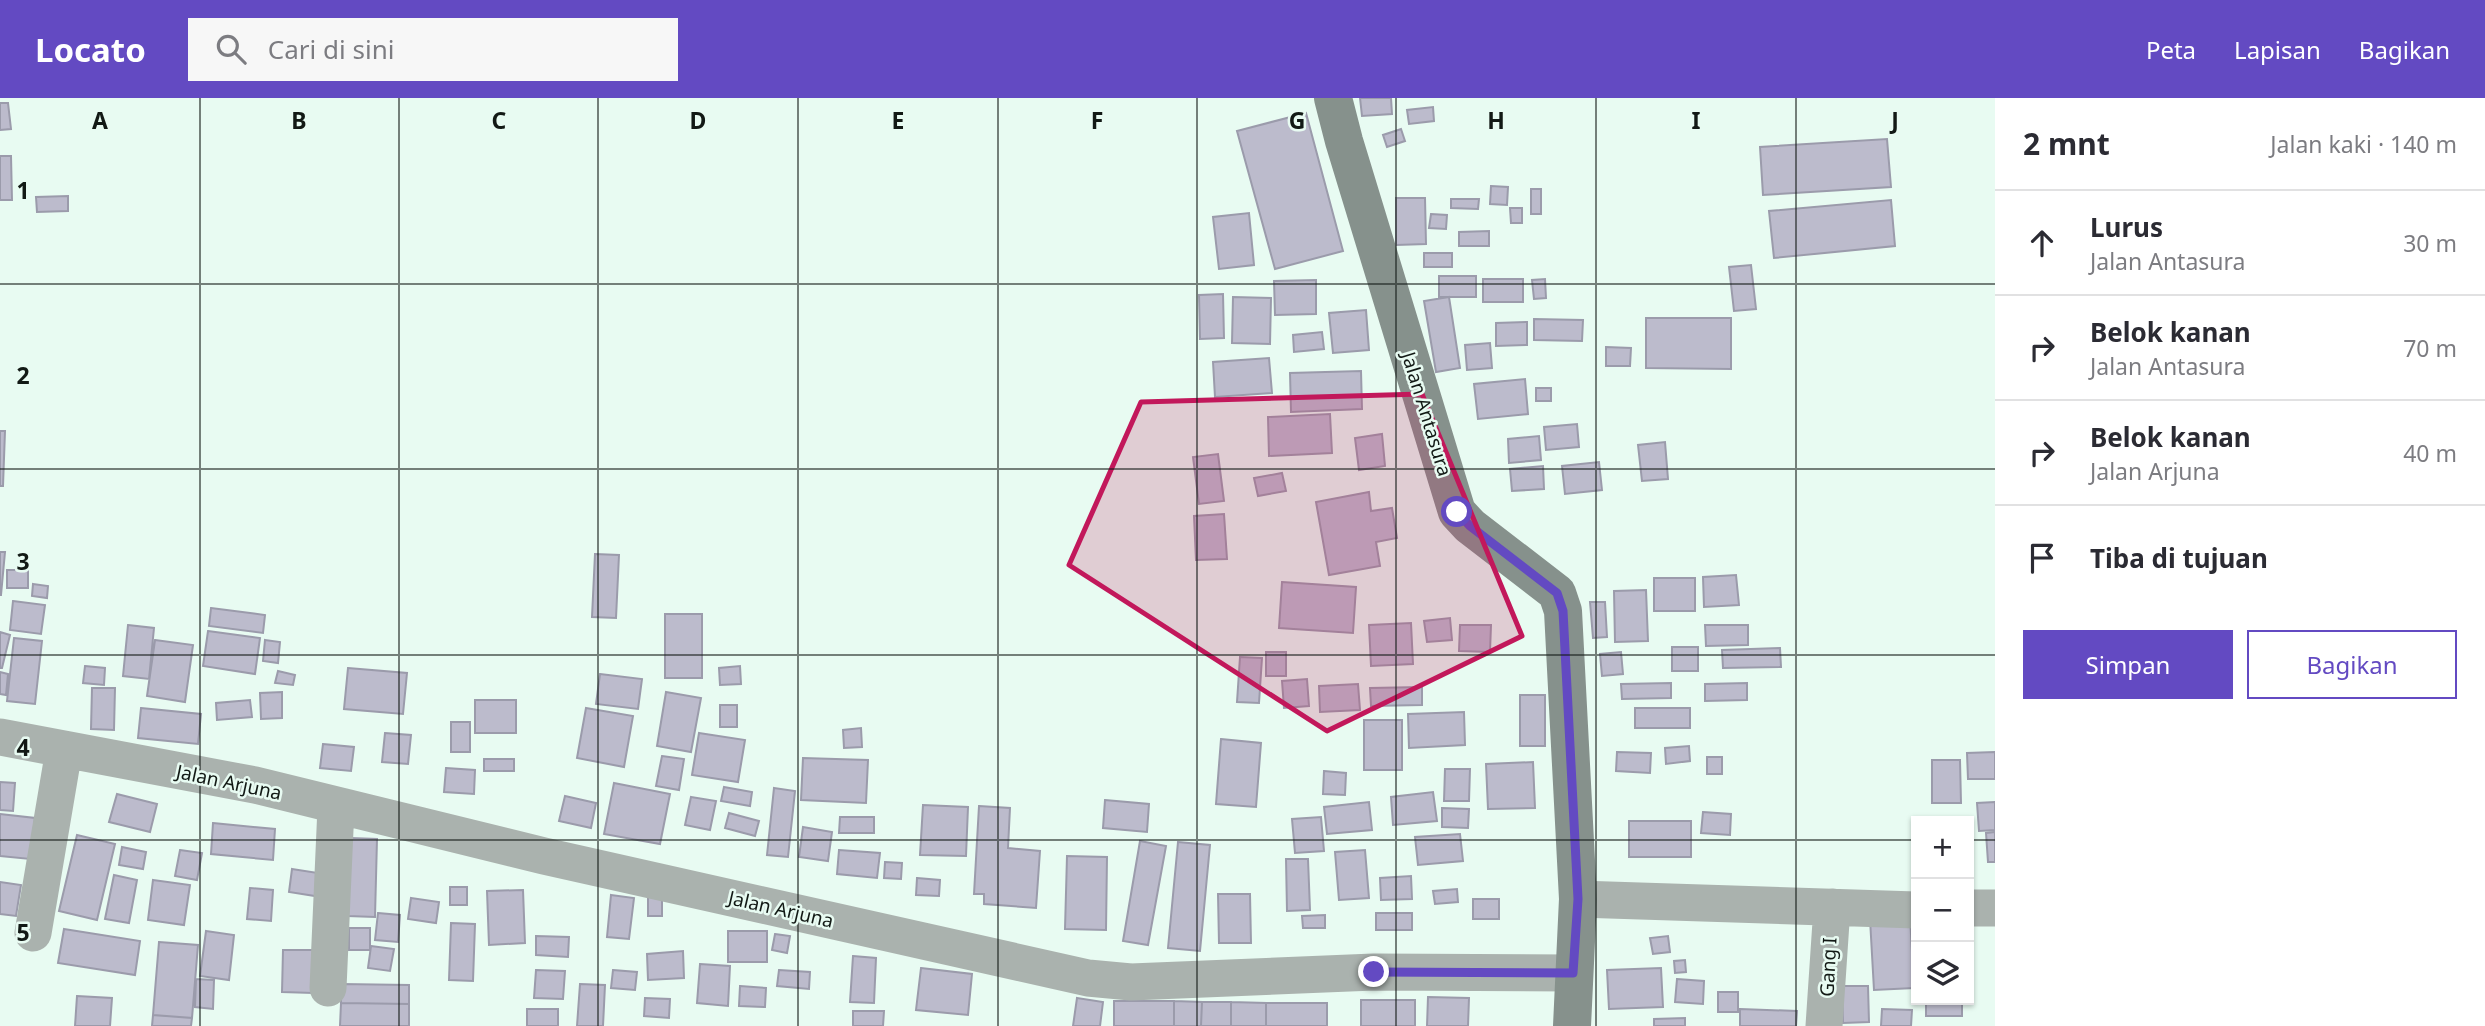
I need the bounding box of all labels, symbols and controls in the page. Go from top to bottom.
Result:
search box [188,18,678,81]
text: Locato [35,27,146,72]
icon: search [212,30,250,68]
text: Cari di sini [268,31,394,67]
text: Peta [2146,33,2196,66]
text: Lapisan [2234,33,2321,66]
text: Bagikan [2359,33,2450,66]
text: A [92,104,108,136]
text: B [291,104,307,136]
text: C [492,104,507,136]
text: D [690,104,706,136]
text: E [892,104,904,136]
text: F [1091,104,1103,136]
text: G [1289,104,1305,136]
text: H [1487,104,1505,136]
text: I [1692,104,1701,136]
text: J [1889,104,1899,136]
text: 2 mnt [2023,123,2110,164]
text: Jalan kaki · 140 m [2270,128,2457,160]
text: 1 [16,174,30,206]
text: Lurus [2090,209,2163,245]
icon: ahead [2023,224,2061,262]
text: 30 m [2403,227,2457,259]
text: Jalan Antasura [2090,245,2246,277]
text: Belok kanan [2090,314,2251,350]
icon: right [2023,329,2061,367]
text: 70 m [2403,332,2457,364]
street label: Jalan Antasura [1395,347,1458,479]
text: Jalan Antasura [2090,350,2246,382]
text: 2 [16,359,30,391]
text: Belok kanan [2090,419,2251,455]
icon: right [2023,434,2061,472]
text: 40 m [2403,437,2457,469]
text: Jalan Arjuna [2090,455,2220,487]
route start [1441,496,1472,527]
icon: arrive [2023,539,2061,577]
text: Tiba di tujuan [2090,540,2268,576]
text: 3 [16,545,30,577]
button: Simpan [2023,630,2233,699]
button: Bagikan [2247,630,2457,699]
text: 4 [16,731,30,763]
street label: Jalan Arjuna [172,758,284,806]
map controls [1911,816,1974,1005]
button: + [1911,816,1974,879]
button: − [1911,879,1974,942]
street label: Jalan Arjuna [724,884,836,934]
text: 5 [16,916,30,948]
street label: Gang I [1813,937,1843,997]
button: layers [1911,942,1974,1005]
route end [1358,956,1389,987]

